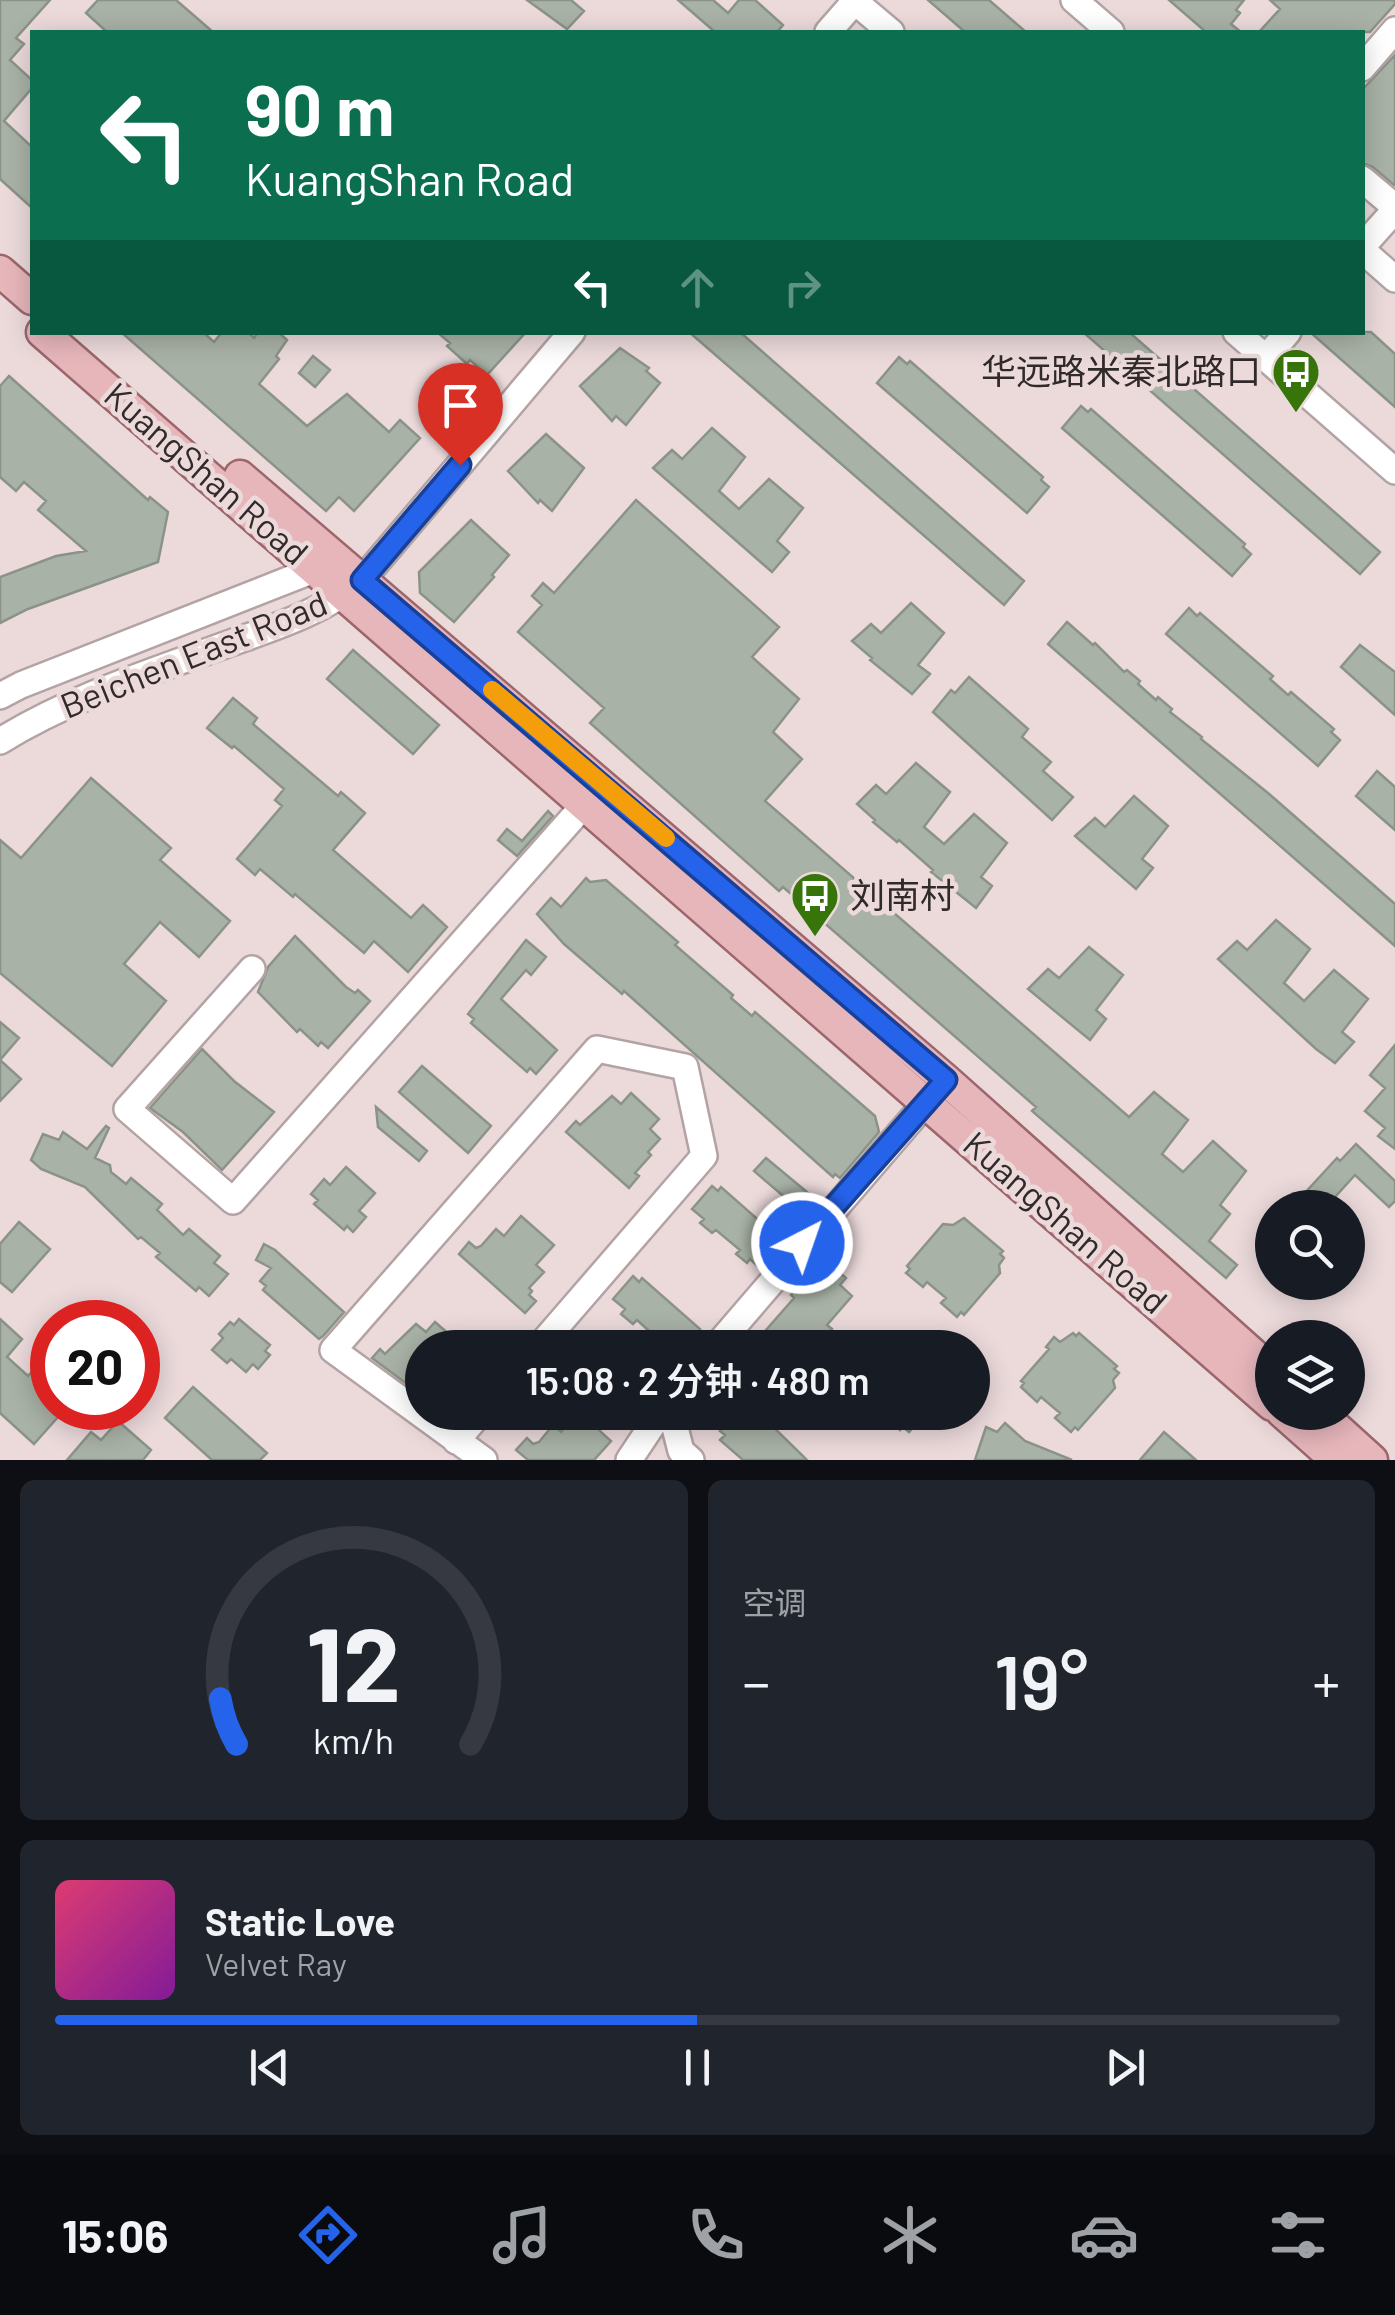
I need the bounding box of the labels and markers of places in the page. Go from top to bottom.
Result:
bus stop icon: 华远路米秦北路口 [1270,346,1322,414]
place label: 华远路米秦北路口 [981,349,1261,391]
pin [418,363,503,466]
bus stop icon: 刘南村 [789,870,841,938]
place label: 刘南村 [850,873,955,915]

